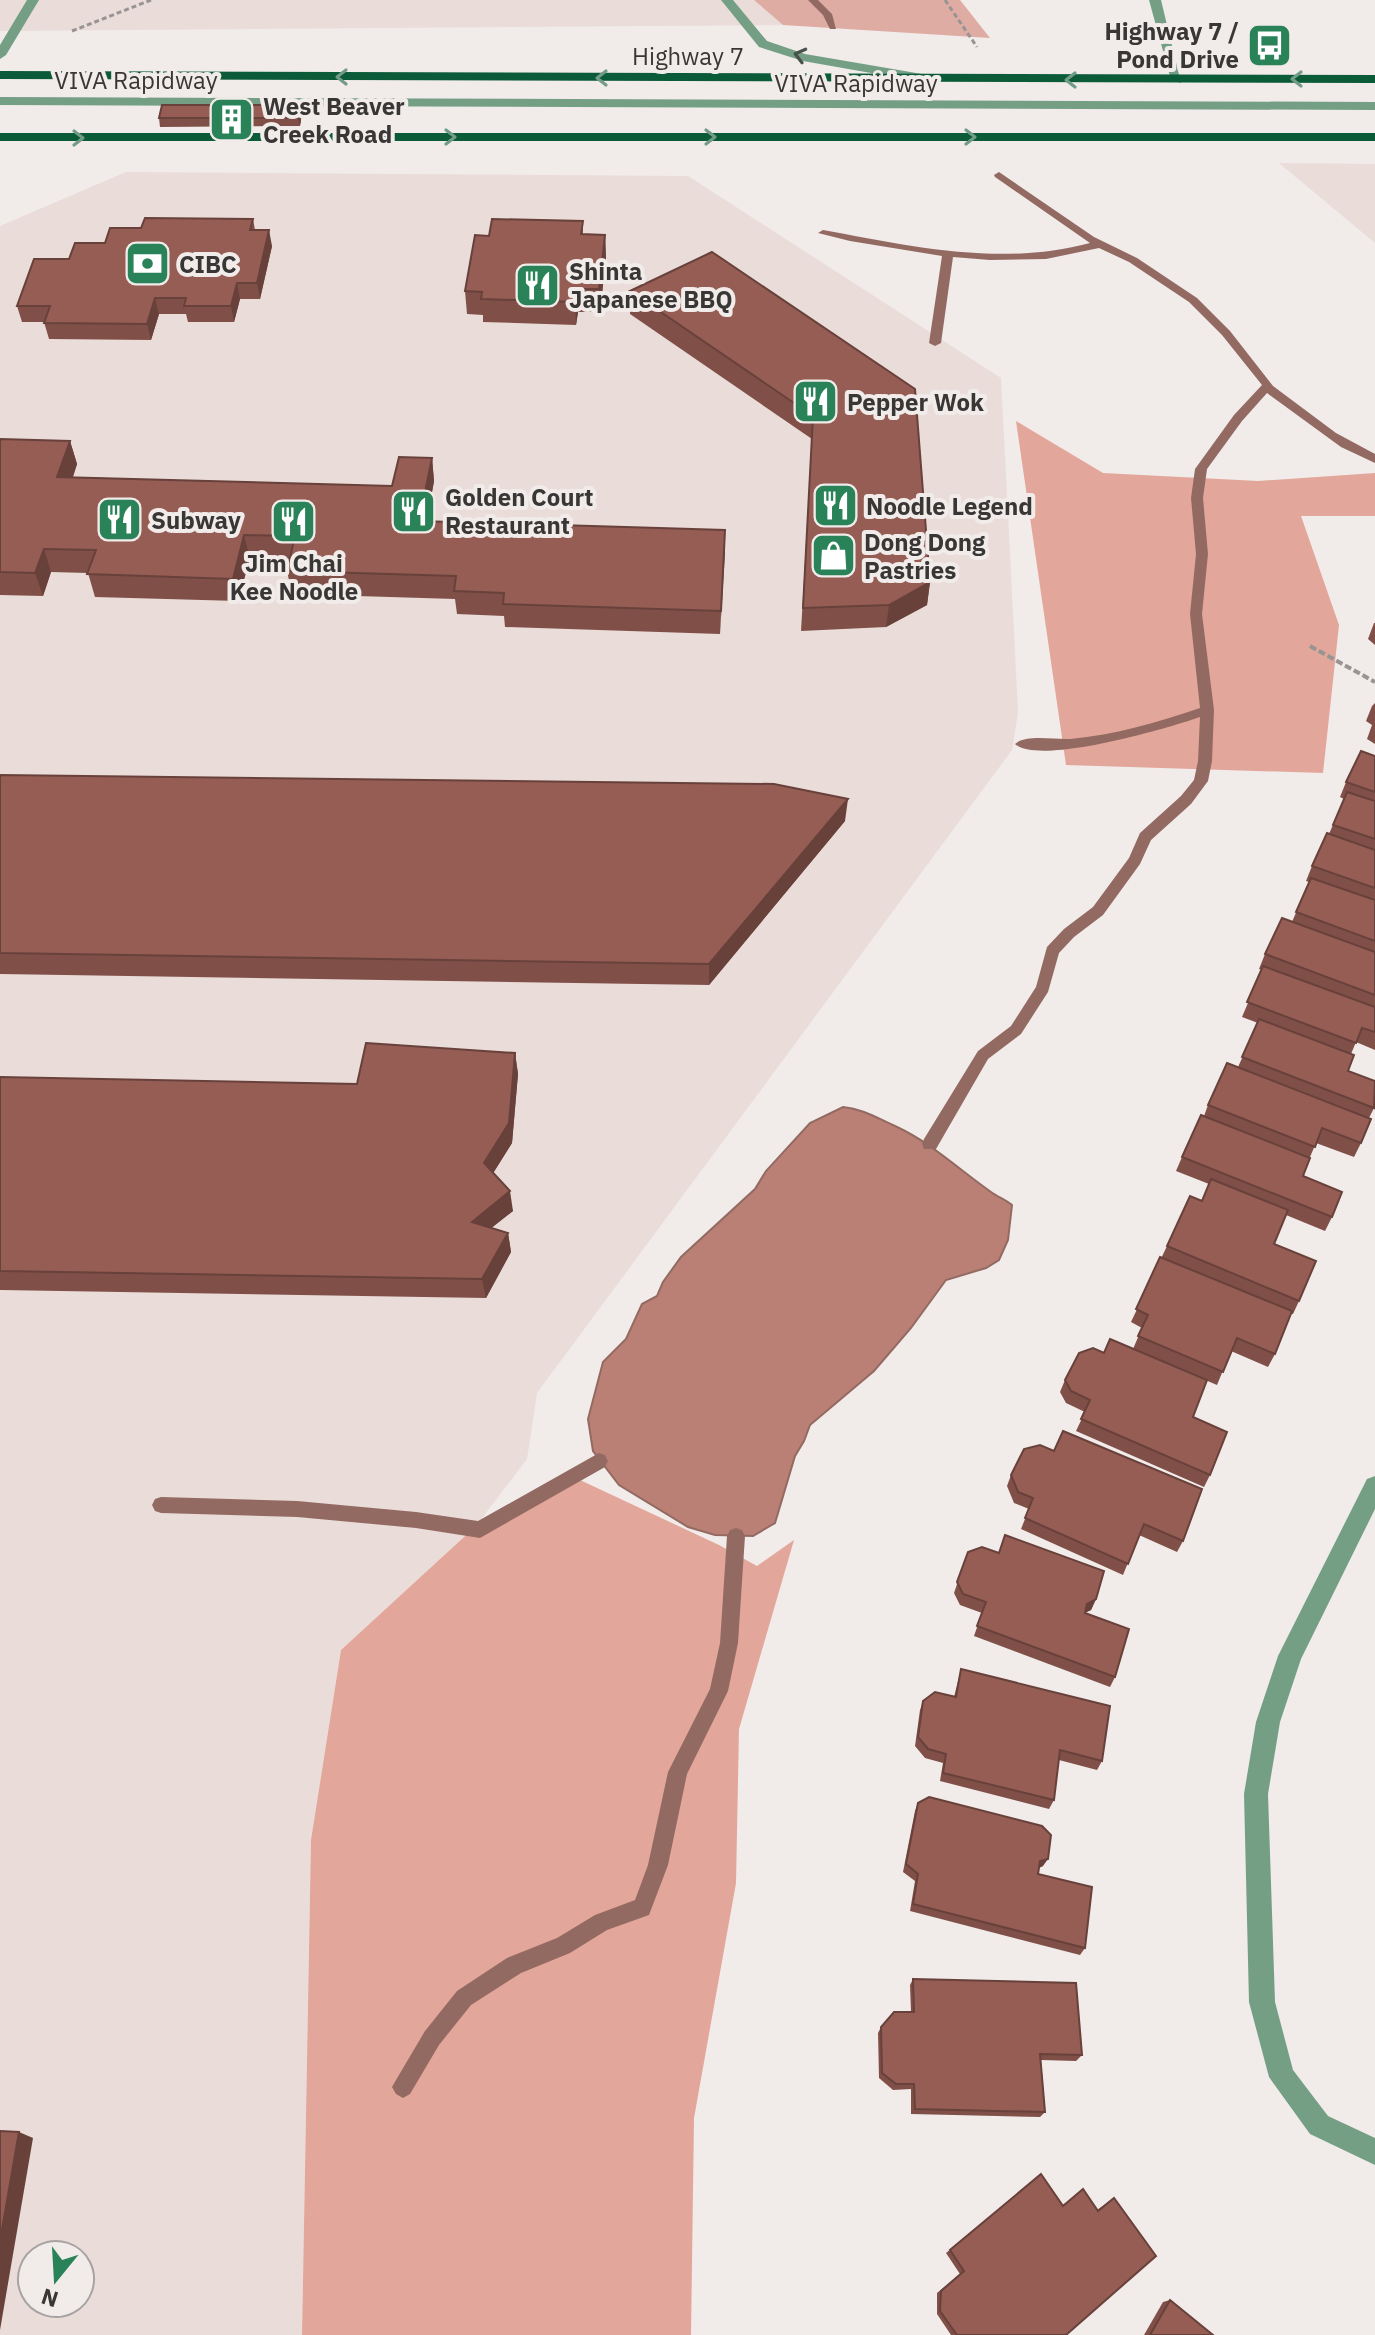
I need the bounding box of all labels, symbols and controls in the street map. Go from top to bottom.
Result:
place label: Highway 7 / Pond Drive [1104,15,1239,75]
bus stop icon: Highway 7 / Pond Drive [1246,21,1294,69]
street label: Highway 7 [632,40,744,72]
one-way arrow [794,48,808,65]
street label: VIVA Rapidway [54,64,218,96]
street label: VIVA Rapidway [774,67,938,99]
one-way arrow [335,68,348,86]
one-way arrow [595,69,608,87]
one-way arrow [1290,70,1303,88]
one-way arrow [1064,71,1077,89]
place label: West Beaver Creek Road [263,90,405,150]
building icon: West Beaver Creek Road [208,96,256,144]
one-way arrow [444,128,457,146]
one-way arrow [704,128,717,146]
one-way arrow [964,128,977,146]
one-way arrow [72,129,85,147]
bank icon: CIBC [124,240,172,288]
place label: CIBC [179,248,237,280]
place label: Shinta Japanese BBQ [569,255,733,315]
restaurant icon: Shinta Japanese BBQ [514,261,562,309]
restaurant icon: Pepper Wok [792,378,840,426]
place label: Pepper Wok [847,386,984,418]
place label: Golden Court Restaurant [445,481,594,541]
restaurant icon: Noodle Legend [811,482,859,530]
restaurant icon: Golden Court Restaurant [390,487,438,535]
place label: Noodle Legend [866,490,1033,522]
restaurant icon: Subway [96,496,144,544]
restaurant icon: Jim Chai Kee Noodle [270,497,318,545]
place label: Subway [151,504,241,536]
place label: Dong Dong Pastries [864,526,986,586]
shop icon: Dong Dong Pastries [809,532,857,580]
place label: Jim Chai Kee Noodle [230,547,358,607]
north arrow [16,2239,96,2319]
text: N [38,2282,62,2315]

